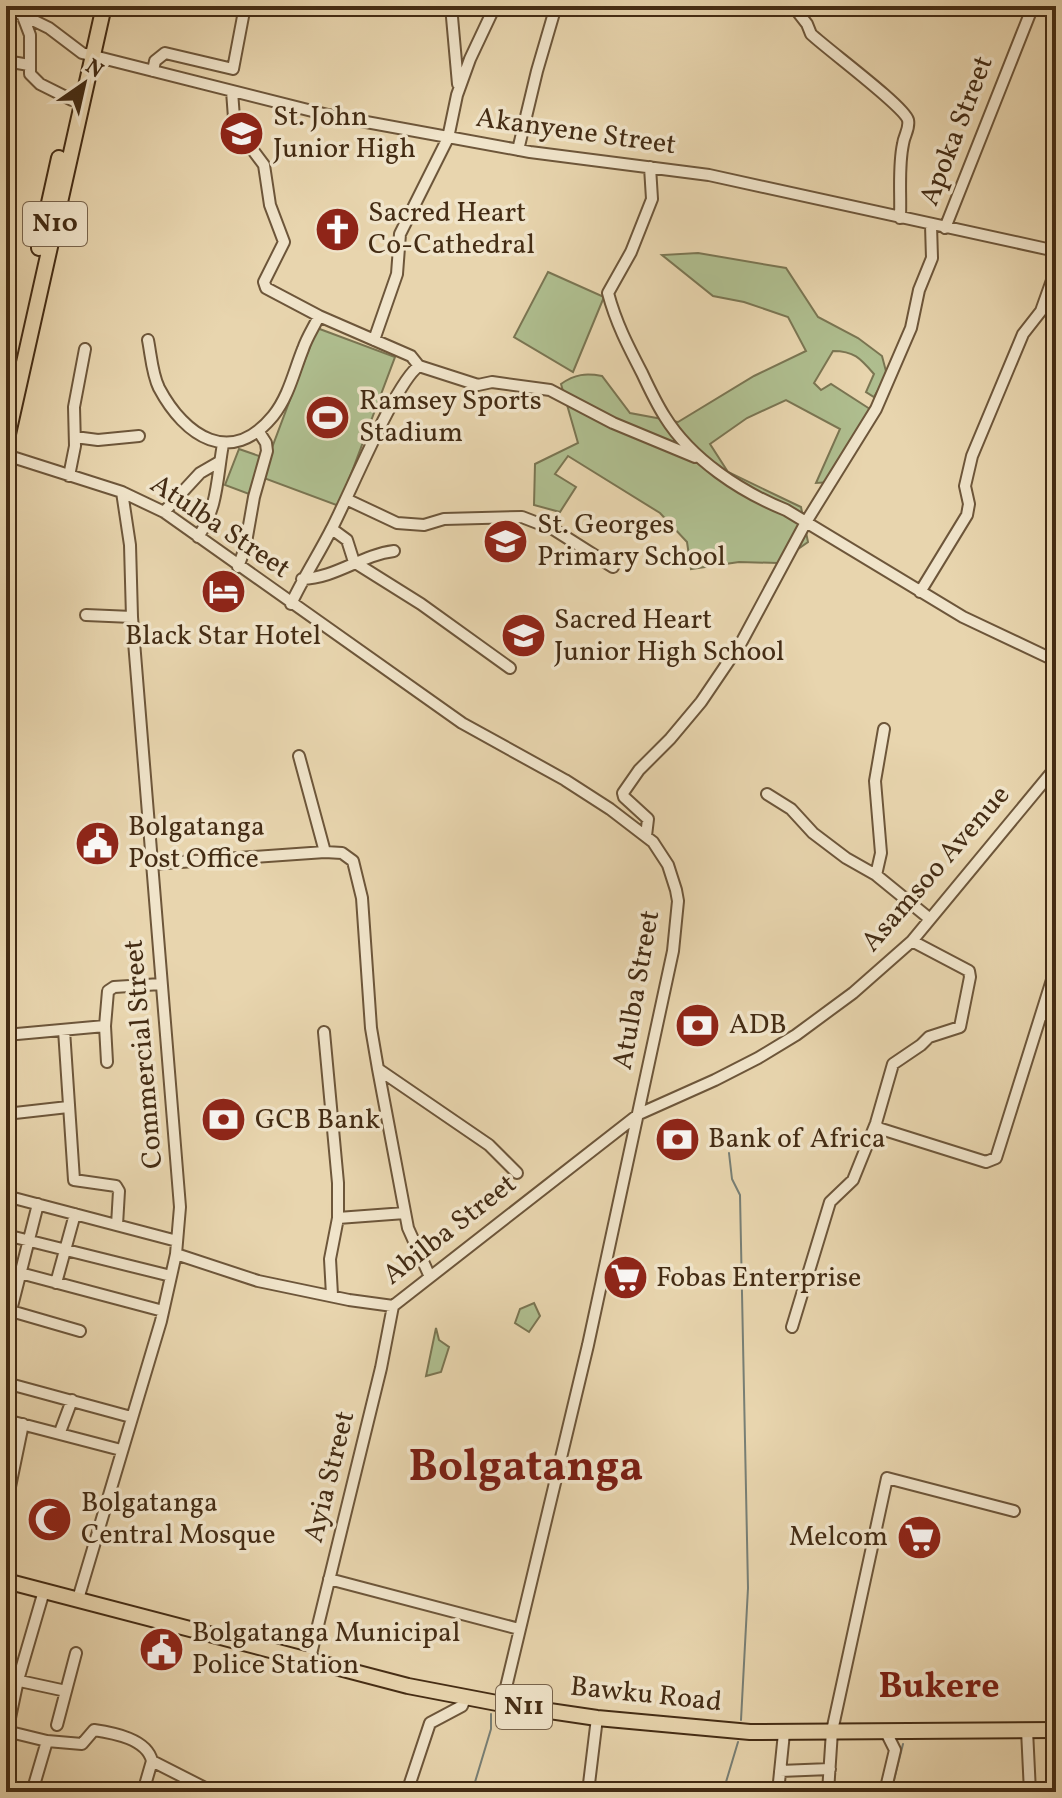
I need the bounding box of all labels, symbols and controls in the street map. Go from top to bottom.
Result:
north arrow [44,44,124,124]
street label: Apoka Street [911,51,1003,211]
text: N [78,52,109,87]
place label: St. John Junior High [273,98,416,169]
street label: Akanyene Street [473,99,679,165]
school or university icon: St. John Junior High [218,109,266,157]
place label: Sacred Heart Co-Cathedral [368,194,535,265]
road number: N10 [23,202,87,246]
church icon: Sacred Heart Co-Cathedral [313,205,361,253]
place label: Ramsey Sports Stadium [359,382,542,453]
sports icon: Ramsey Sports Stadium [304,393,352,441]
street label: Atulba Street [142,466,298,588]
place label: St. Georges Primary School [537,506,726,577]
school or university icon: St. Georges Primary School [482,517,530,565]
hotel icon: Black Star Hotel [199,567,247,615]
place label: Sacred Heart Junior High School [554,601,784,672]
school or university icon: Sacred Heart Junior High School [499,612,547,660]
place label: Black Star Hotel [125,617,321,656]
street label: Asamsoo Avenue [853,777,1019,961]
place label: Bolgatanga Post Office [128,808,265,879]
public building icon: Bolgatanga Post Office [73,819,121,867]
street label: Atulba Street [604,907,670,1073]
street label: Commercial Street [115,938,173,1170]
bank icon: ADB [674,1001,722,1049]
place label: ADB [729,1006,787,1045]
bank icon: GCB Bank [200,1096,248,1144]
place label: GCB Bank [255,1101,380,1140]
bank icon: Bank of Africa [653,1115,701,1163]
place label: Bank of Africa [708,1120,886,1159]
street label: Abilba Street [375,1165,525,1295]
supermarket icon: Fobas Enterprise [601,1254,649,1302]
place label: Fobas Enterprise [656,1259,861,1298]
street label: Ayia Street [295,1407,365,1547]
district label: Bolgatanga [409,1438,643,1499]
place label: Bolgatanga Central Mosque [81,1484,276,1555]
mosque icon: Bolgatanga Central Mosque [26,1495,74,1543]
supermarket icon: Melcom [895,1513,943,1561]
place label: Melcom [789,1518,888,1557]
place label: Bolgatanga Municipal Police Station [192,1614,460,1685]
public building icon: Bolgatanga Municipal Police Station [137,1625,185,1673]
district label: Bukere [878,1663,1000,1713]
street label: Bawku Road [568,1668,724,1722]
road number: N11 [496,1685,552,1729]

